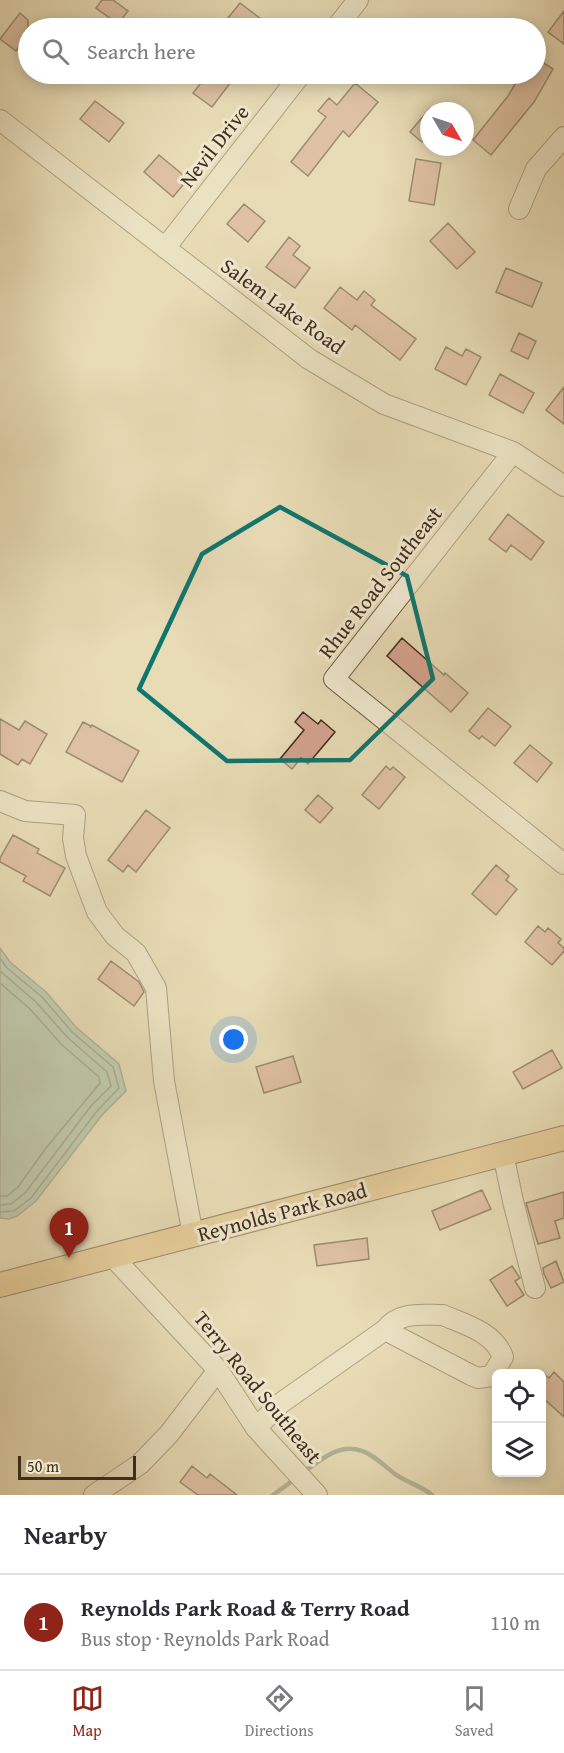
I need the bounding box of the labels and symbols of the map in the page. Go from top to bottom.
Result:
street label: Nevil Drive [172,98,256,194]
north arrow [420,102,474,156]
street label: Salem Lake Road [215,250,352,362]
street label: Rhue Road Southeast [311,499,450,665]
your location [219,1025,248,1054]
street label: Reynolds Park Road [194,1174,371,1249]
pin: 1 [50,1208,88,1258]
street label: Terry Road Southeast [187,1304,330,1471]
scale bar [18,1453,136,1480]

